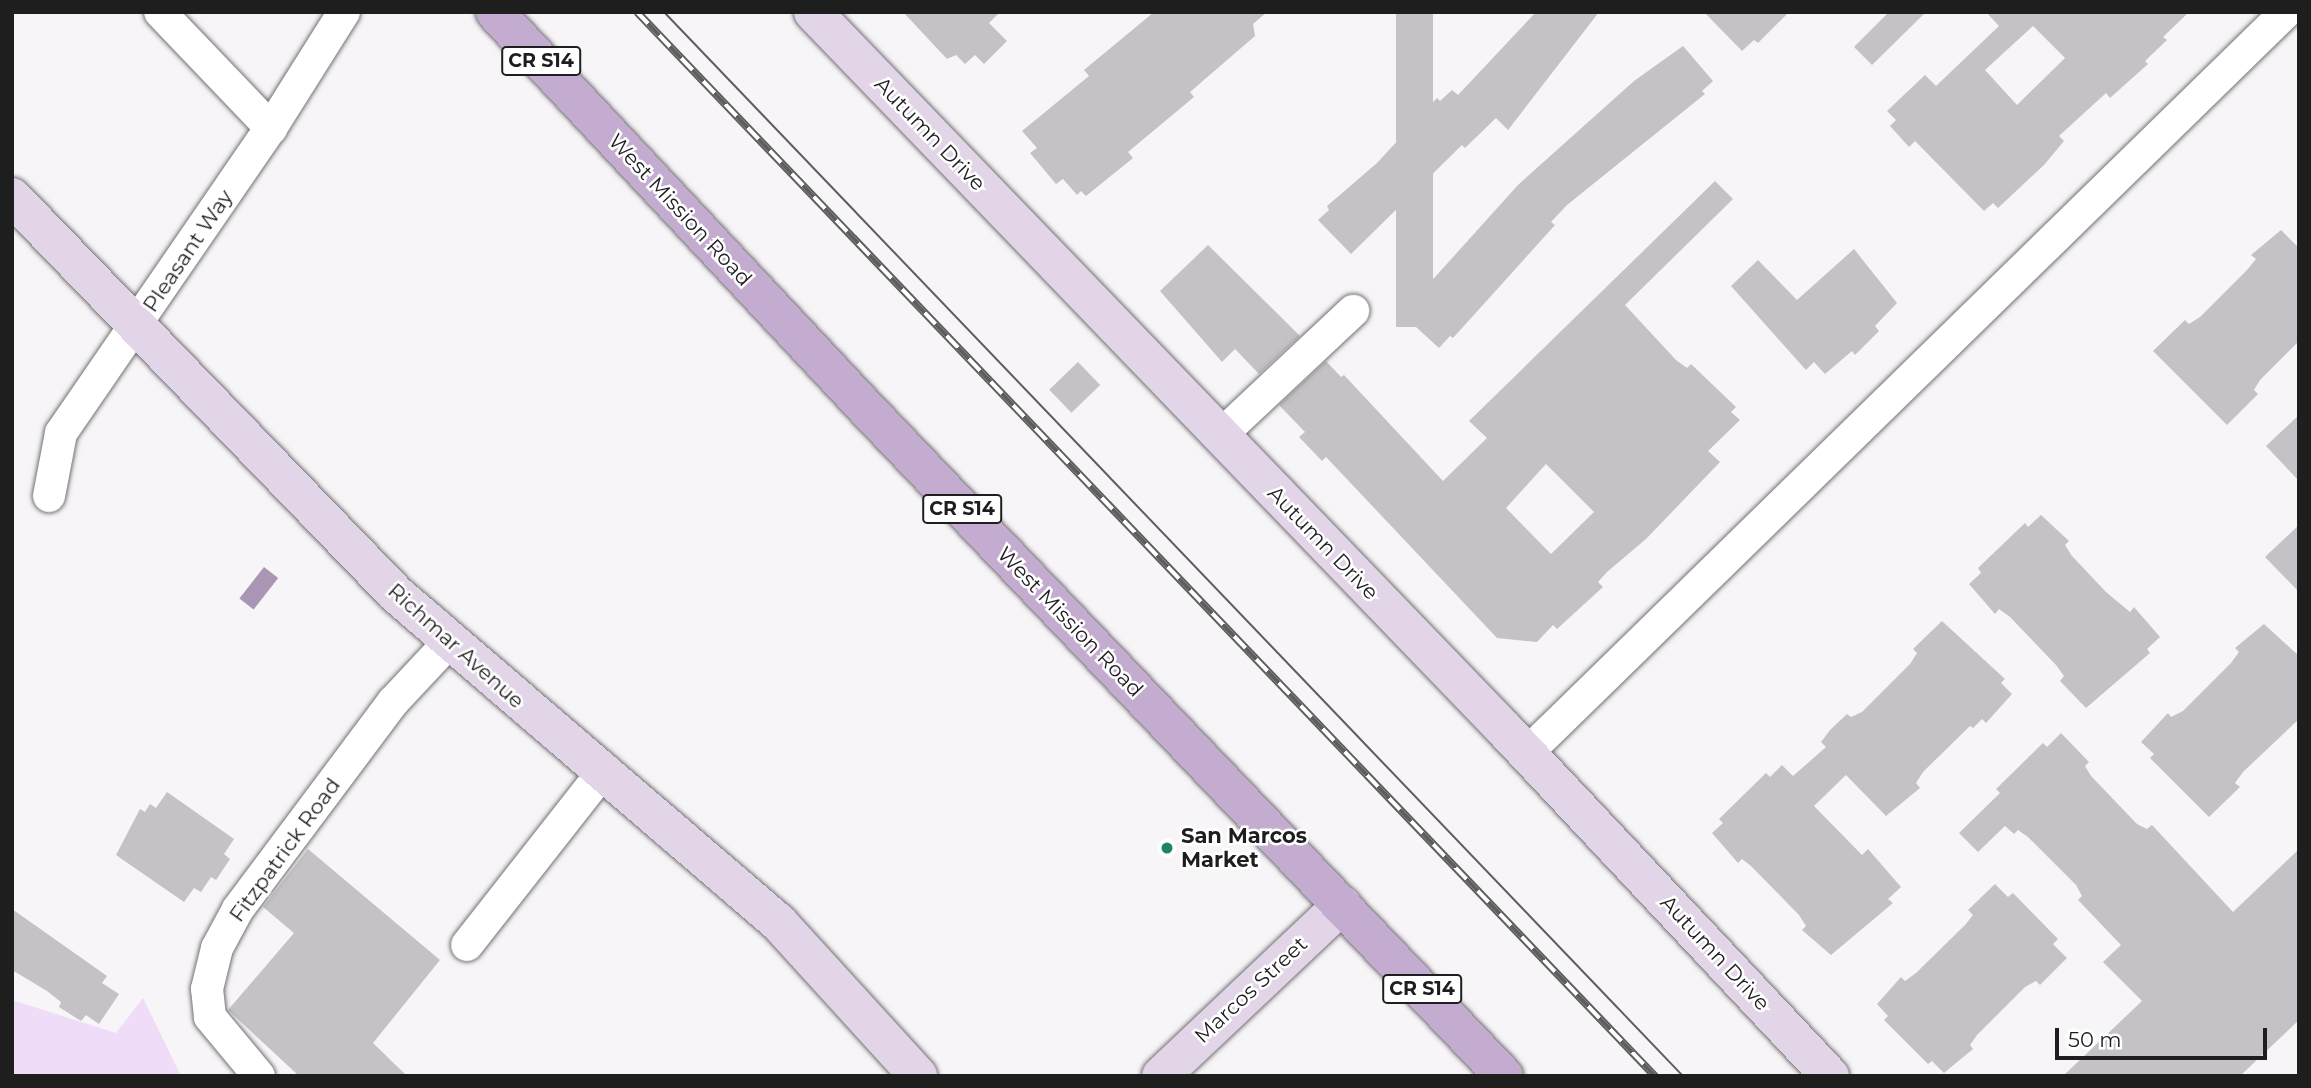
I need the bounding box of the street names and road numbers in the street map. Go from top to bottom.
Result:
road number: CR S14 [501,45,581,76]
street label: Autumn Drive [869,72,991,196]
street label: West Mission Road [603,129,757,291]
street label: Pleasant Way [138,185,238,317]
street label: Autumn Drive [1262,481,1384,605]
road number: CR S14 [922,494,1002,524]
street label: West Mission Road [992,542,1148,702]
street label: Richmar Avenue [383,578,529,714]
street label: Fitzpatrick Road [224,773,346,927]
street label: Autumn Drive [1655,890,1775,1016]
street label: Marcos Street [1190,931,1312,1049]
road number: CR S14 [1382,973,1462,1004]

